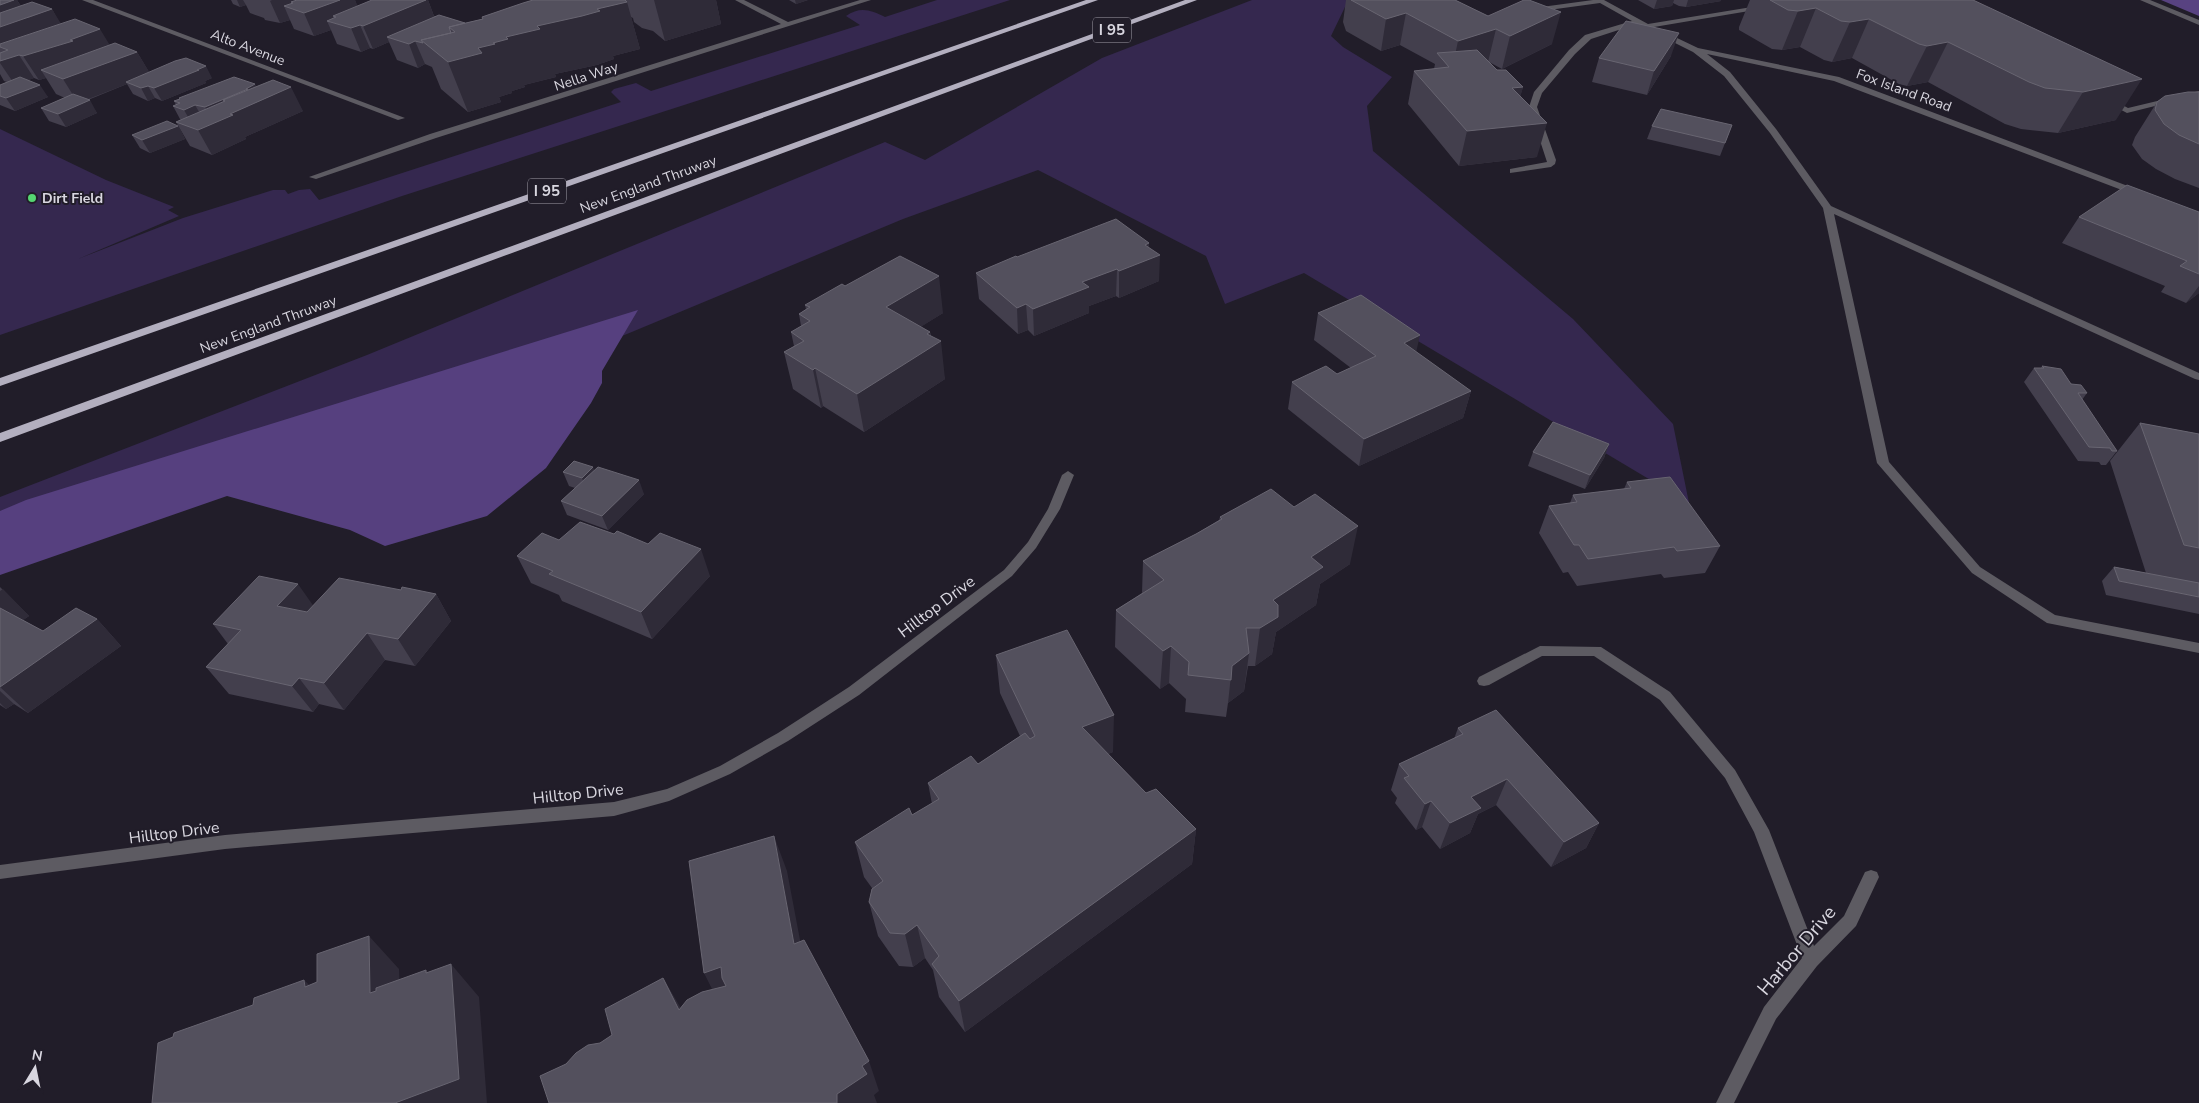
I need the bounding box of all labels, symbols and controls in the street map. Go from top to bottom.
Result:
road number: I 95 [1093,18,1131,42]
street label: Alto Avenue [208,25,288,70]
street label: Nella Way [552,57,621,96]
street label: Fox Island Road [1854,64,1954,117]
street label: New England Thruway [577,151,720,218]
road number: I 95 [528,178,566,204]
place label: Dirt Field [42,189,103,208]
marker: Dirt Field [26,192,38,204]
street label: New England Thruway [197,291,340,358]
street label: Hilltop Drive [894,571,980,643]
street label: Hilltop Drive [532,778,625,810]
street label: Hilltop Drive [128,817,221,849]
street label: Harbor Drive [1752,900,1842,1001]
north arrow [10,1043,60,1093]
text: N [30,1045,44,1066]

